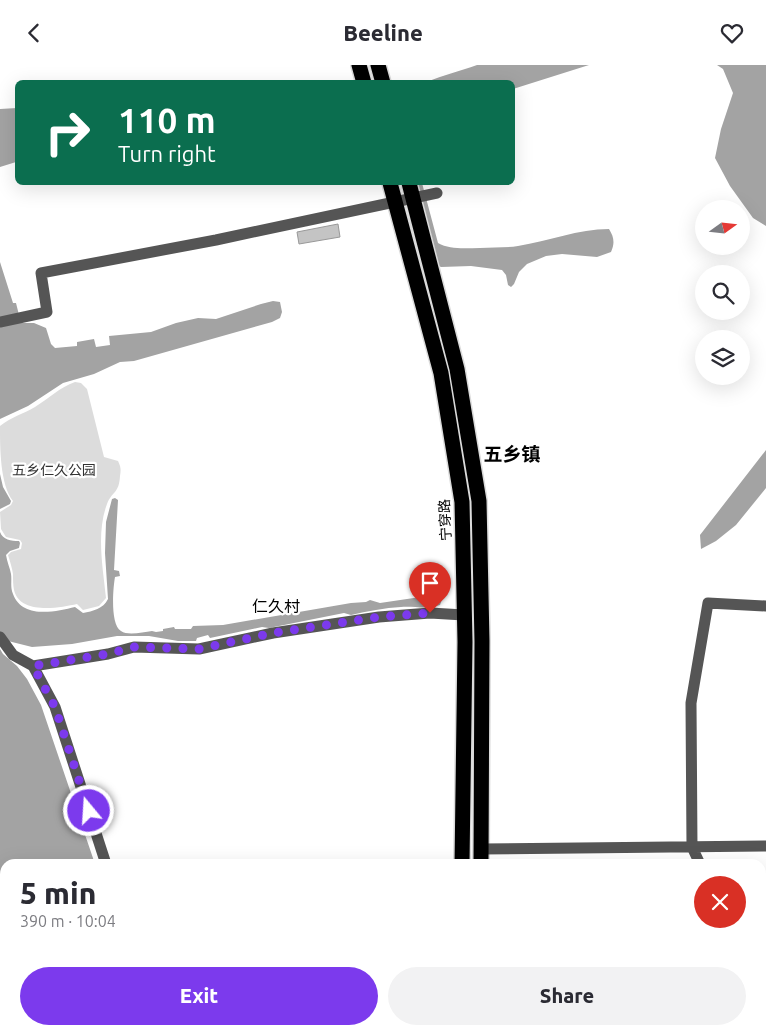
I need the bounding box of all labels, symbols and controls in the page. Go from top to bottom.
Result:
icon: back [20,19,48,47]
icon: heart [718,19,746,47]
text: Beeline [343,20,423,45]
icon: right [35,100,100,165]
text: 110 m [118,100,216,140]
text: Turn right [118,141,216,166]
north arrow [695,200,750,255]
map controls [695,200,750,385]
button: search [695,265,750,320]
button: layers [695,330,750,385]
district label: 五乡镇 [483,443,541,465]
park label: 五乡仁久公园 [12,462,96,478]
street label: 宁穿路 [436,499,454,541]
pin [409,562,451,613]
icon: arrive [416,569,444,597]
district label: 仁久村 [252,597,300,615]
position arrow [62,784,114,836]
text: 5 min [20,876,96,910]
button: close [694,876,746,928]
text: 390 m · 10:04 [20,912,116,930]
button: Exit [20,967,378,1025]
button: Share [388,967,746,1025]

